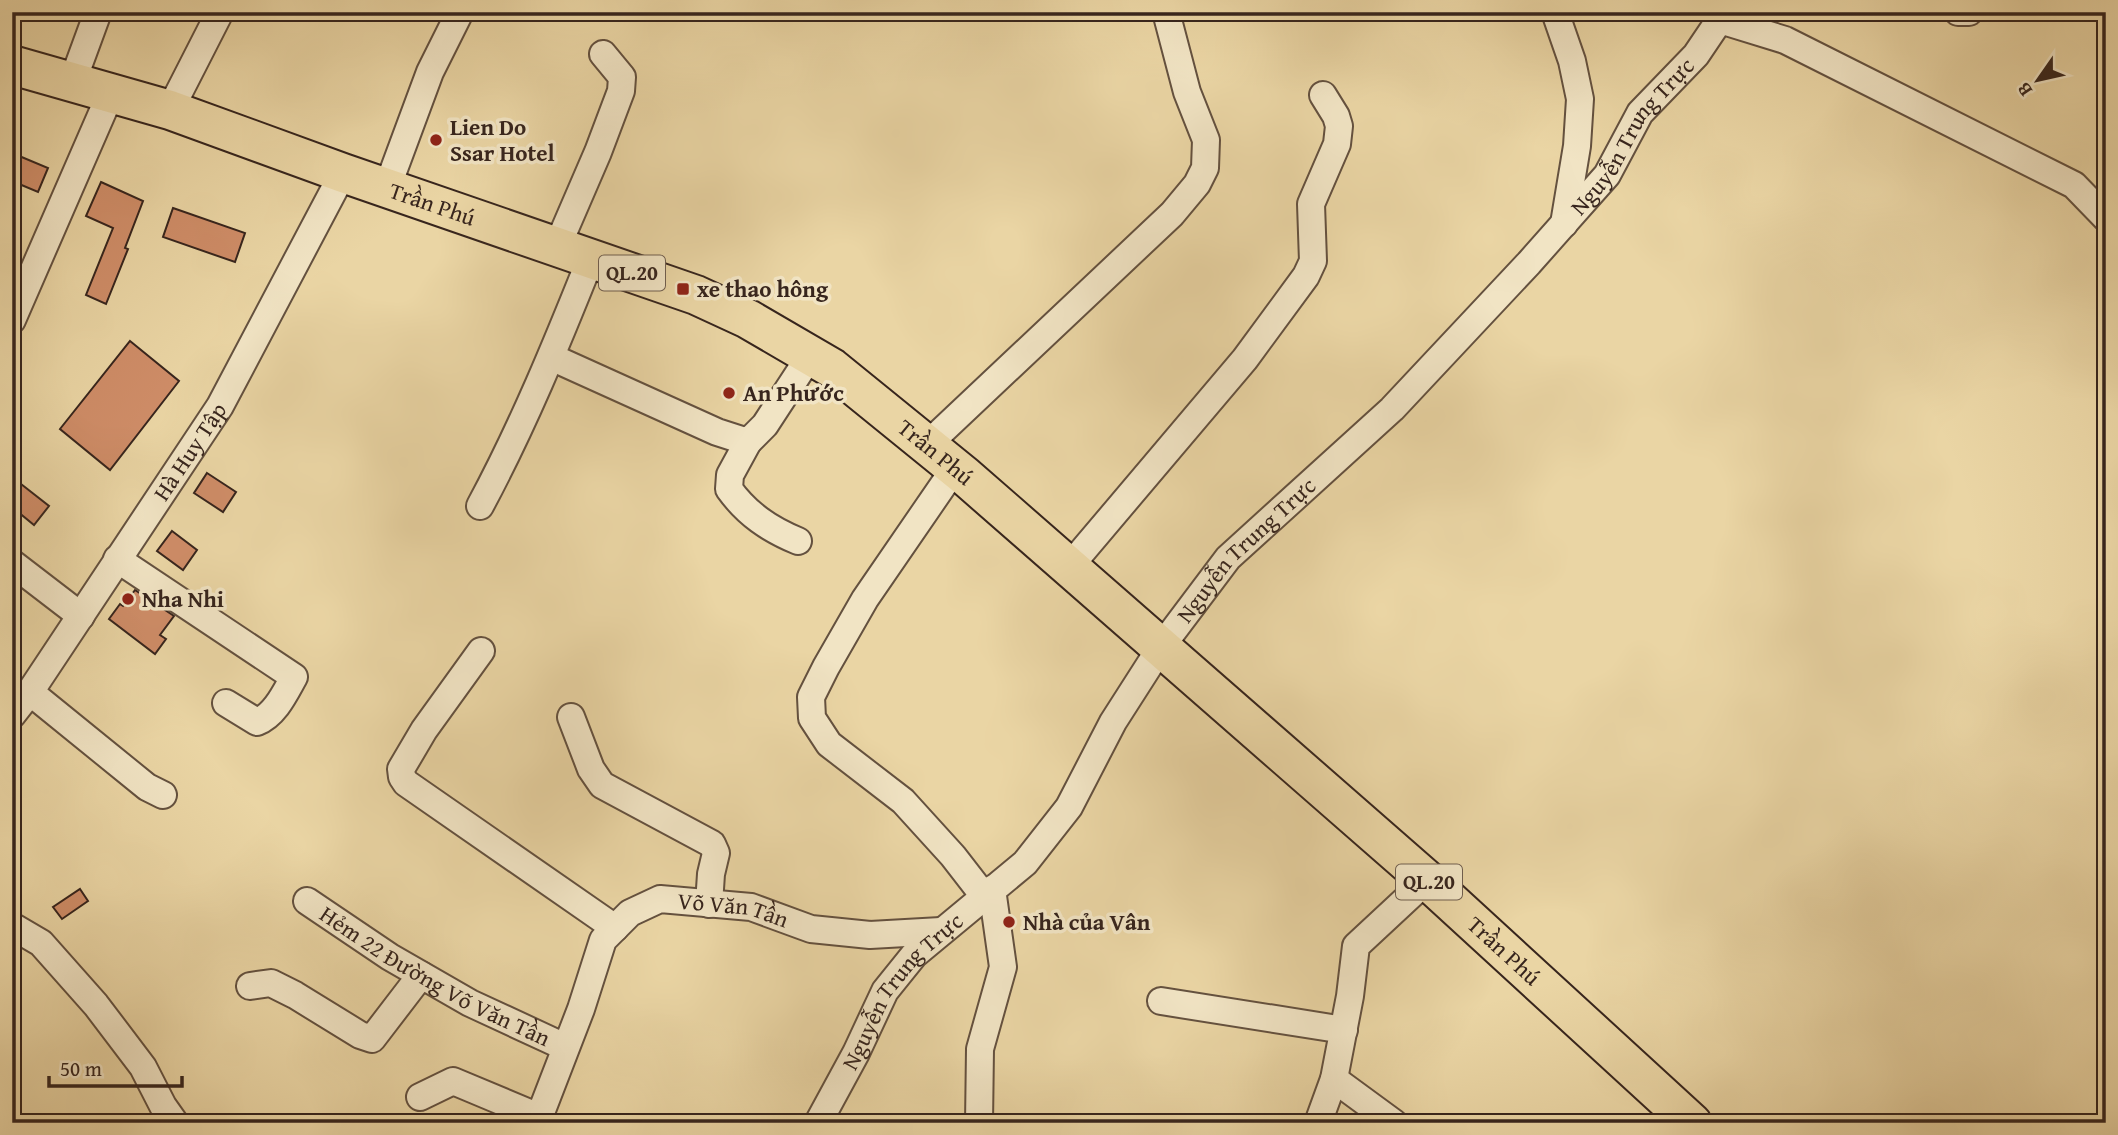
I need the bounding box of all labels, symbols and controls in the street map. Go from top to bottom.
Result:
north arrow [2002,46,2072,116]
street label: Nguyễn Trung Trực [1562,49,1701,222]
text: B [2009,77,2039,102]
place label: Lien Do Ssar Hotel [450,110,555,169]
marker: Lien Do Ssar Hotel [428,132,444,148]
street label: Trần Phú [385,173,481,234]
road number: QL.20 [599,256,665,290]
place label: xe thao hông [697,272,829,305]
marker: xe thao hông [675,281,691,297]
place label: An Phước [743,376,844,409]
marker: An Phước [721,385,737,401]
street label: Hà Huy Tập [145,396,234,507]
street label: Trần Phú [891,411,982,493]
street label: Nguyễn Trung Trực [1168,469,1323,629]
place label: Nha Nhi [142,582,224,615]
marker: Nha Nhi [120,591,136,607]
road number: QL.20 [1396,864,1462,900]
street label: Võ Văn Tần [676,884,794,935]
street label: Hẻm 22 Đường Võ Văn Tần [314,897,556,1054]
street label: Nguyễn Trung Trực [833,904,970,1076]
place label: Nhà của Vân [1023,905,1151,938]
street label: Trần Phú [1460,908,1549,993]
marker: Nhà của Vân [1001,914,1017,930]
scale bar [49,1044,182,1088]
text: 50 m [60,1053,102,1084]

